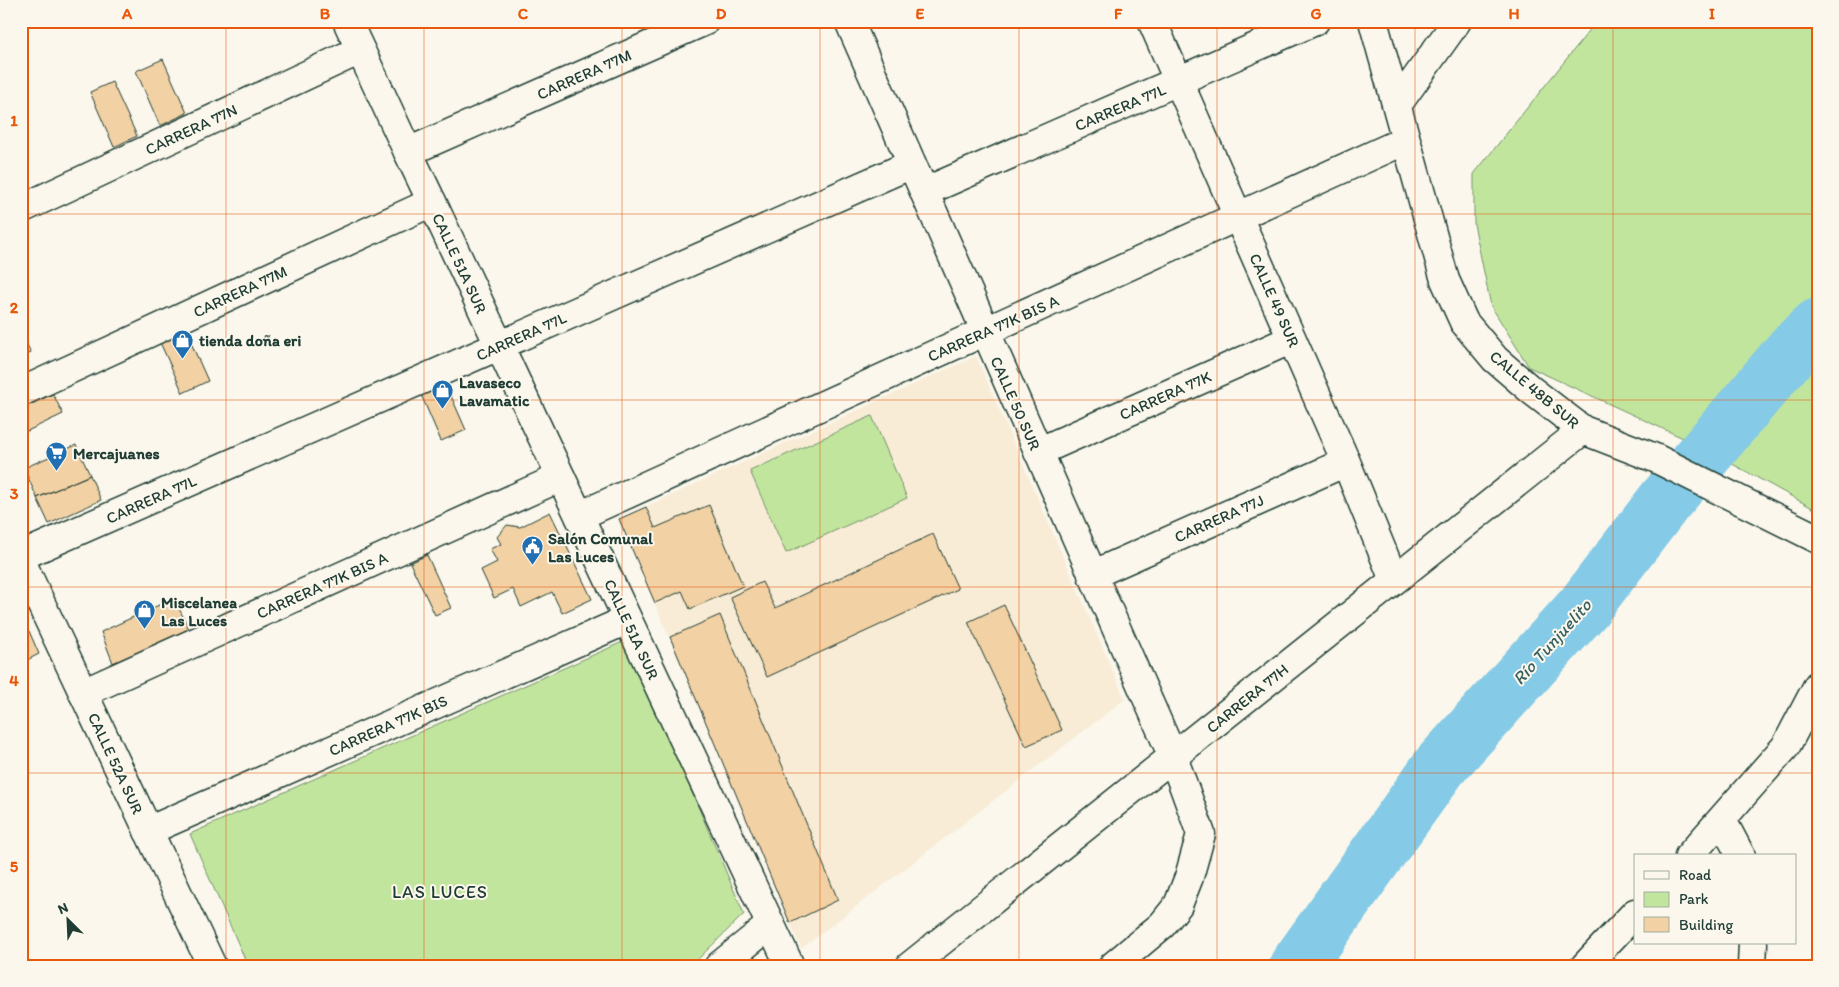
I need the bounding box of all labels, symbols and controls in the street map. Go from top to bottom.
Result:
text: A [121,4,133,23]
text: B [320,4,331,23]
text: C [518,4,529,23]
text: D [716,4,727,23]
text: E [916,4,925,23]
text: F [1114,4,1123,23]
text: G [1310,4,1322,23]
text: H [1508,4,1520,23]
text: I [1709,4,1715,23]
street label: CARRERA 77M [534,45,634,104]
street label: CARRERA 77L [1072,80,1168,135]
street label: CARRERA 77N [142,100,240,159]
text: 1 [10,111,18,130]
street label: CALLE 51A SUR [428,210,491,316]
street label: CALLE 49 SUR [1245,250,1304,350]
street label: CARRERA 77M [190,261,290,322]
street label: CARRERA 77K BIS A [925,291,1062,366]
text: 2 [10,298,19,317]
street label: CARRERA 77L [473,308,569,365]
shop icon: tienda doña eri [171,328,195,359]
place label: tienda doña eri [199,331,301,350]
street label: CALLE 48B SUR [1486,346,1583,432]
street label: CALLE 50 SUR [986,353,1045,453]
street label: CARRERA 77K [1116,367,1214,424]
place label: Lavaseco Lavamatic [459,373,530,410]
shop icon: Lavaseco Lavamatic [431,379,455,410]
supermarket icon: Mercajuanes [45,441,69,472]
place label: Mercajuanes [73,444,160,464]
street label: CARRERA 77L [103,471,199,528]
text: 3 [10,484,19,503]
street label: CARRERA 77J [1171,490,1267,547]
place label: Salón Comunal Las Luces [548,529,653,566]
public building icon: Salón Comunal Las Luces [520,535,544,566]
street label: CARRERA 77K BIS A [254,548,391,623]
street label: CALLE 51A SUR [600,576,663,682]
place label: Miscelanea Las Luces [161,593,237,630]
water label: Río Tunjuelito [1508,594,1597,689]
shop icon: Miscelanea Las Luces [133,599,157,630]
street label: CARRERA 77H [1203,660,1292,737]
text: 4 [9,671,19,690]
street label: CARRERA 77K BIS [326,691,450,760]
street label: CALLE 52A SUR [84,710,147,817]
legend [1634,854,1796,944]
text: 5 [10,857,19,876]
text: Road [1679,866,1712,884]
district label: LAS LUCES [392,881,488,903]
text: Park [1679,890,1709,908]
north arrow [42,894,92,944]
text: N [55,899,71,918]
text: Building [1679,916,1733,934]

